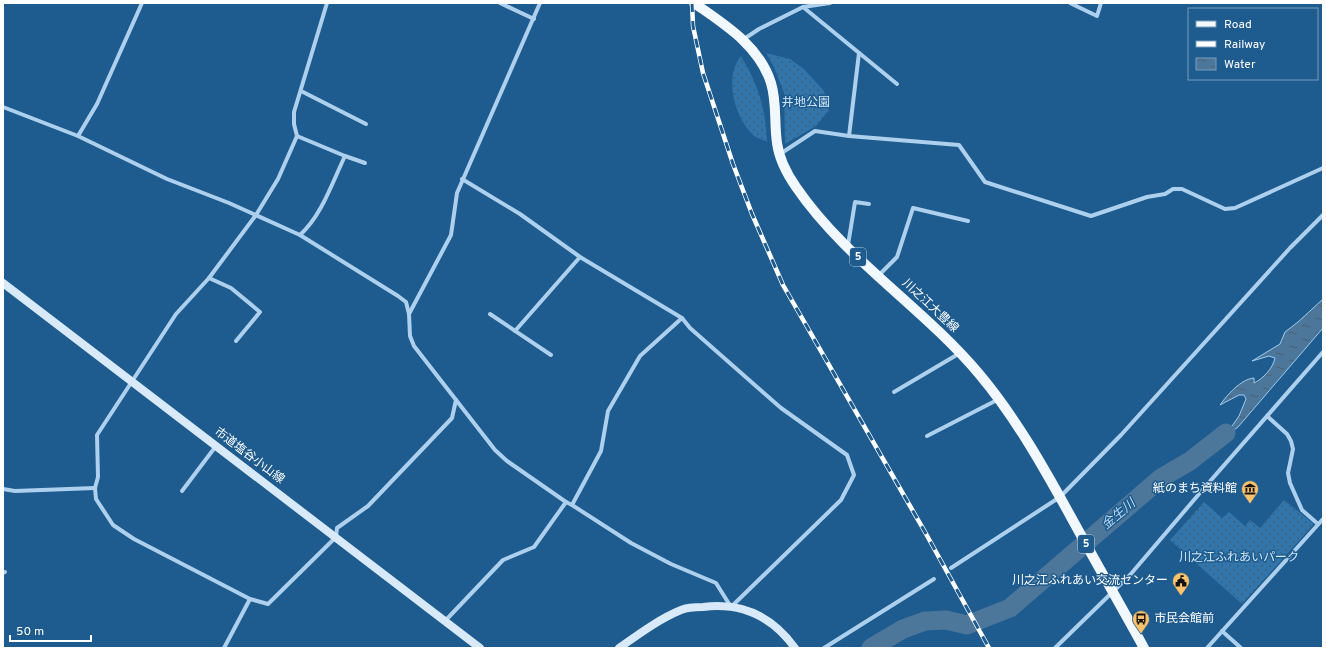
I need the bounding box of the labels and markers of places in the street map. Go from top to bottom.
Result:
museum icon: 紙のまち資料館 [1240,479,1260,504]
place label: 紙のまち資料館 [1153,481,1237,497]
public building icon: 川之江ふれあい交流センター [1171,571,1191,596]
place label: 川之江ふれあい交流センター [1012,573,1168,589]
bus stop icon: 市民会館前 [1131,609,1151,634]
place label: 市民会館前 [1154,611,1214,627]

